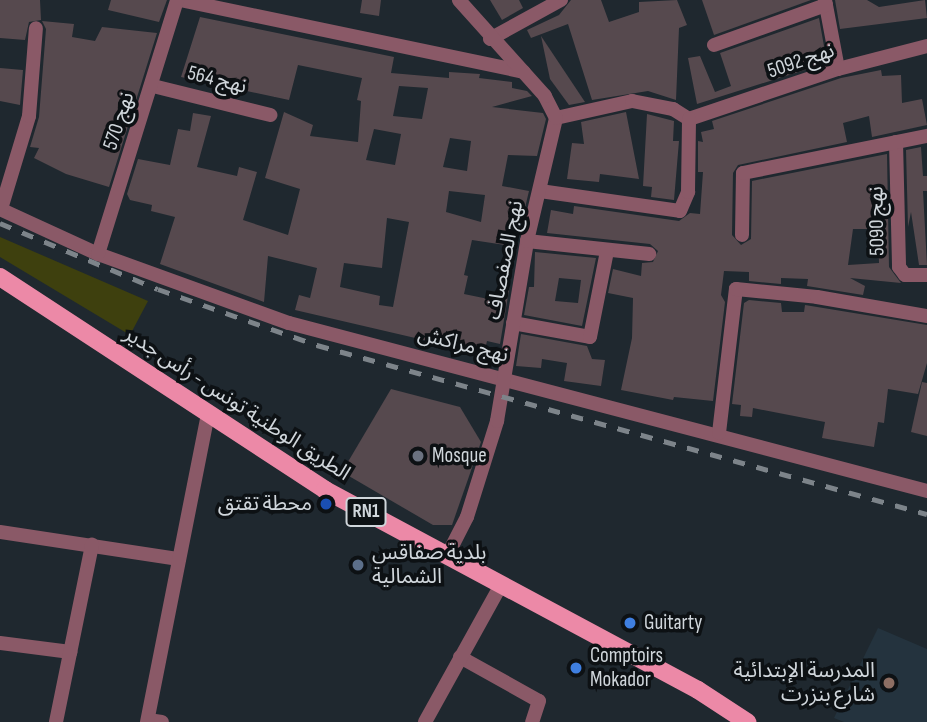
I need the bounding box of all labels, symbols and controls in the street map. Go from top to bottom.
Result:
street label: نهج 5092 [764,38,838,84]
street label: نهج 564 [185,61,249,99]
street label: نهج 570 [98,89,140,153]
street label: نهج 5090 [864,186,890,256]
street label: نهج الصفصاف [481,198,529,322]
street label: الطريق الوطنية تونس - رأس جدير [119,321,355,487]
street label: نهج مراكش [415,322,511,368]
place label: Mosque [432,443,487,469]
marker: Mosque [410,448,426,464]
place label: محطة تقتق [218,491,312,517]
marker: محطة تقتق [318,496,334,512]
road number: RN1 [345,496,387,527]
place label: بلدية صفاقس الشمالية [372,540,486,590]
marker: بلدية صفاقس الشمالية [350,557,366,573]
place label: Guitarty [644,610,702,636]
marker: Guitarty [622,615,638,631]
place label: Comptoirs Mokador [590,643,663,693]
place label: المدرسة الإبتدائية شارع بنزرت [734,658,875,708]
marker: Comptoirs Mokador [568,660,584,676]
marker: المدرسة الإبتدائية شارع بنزرت [881,675,897,691]

